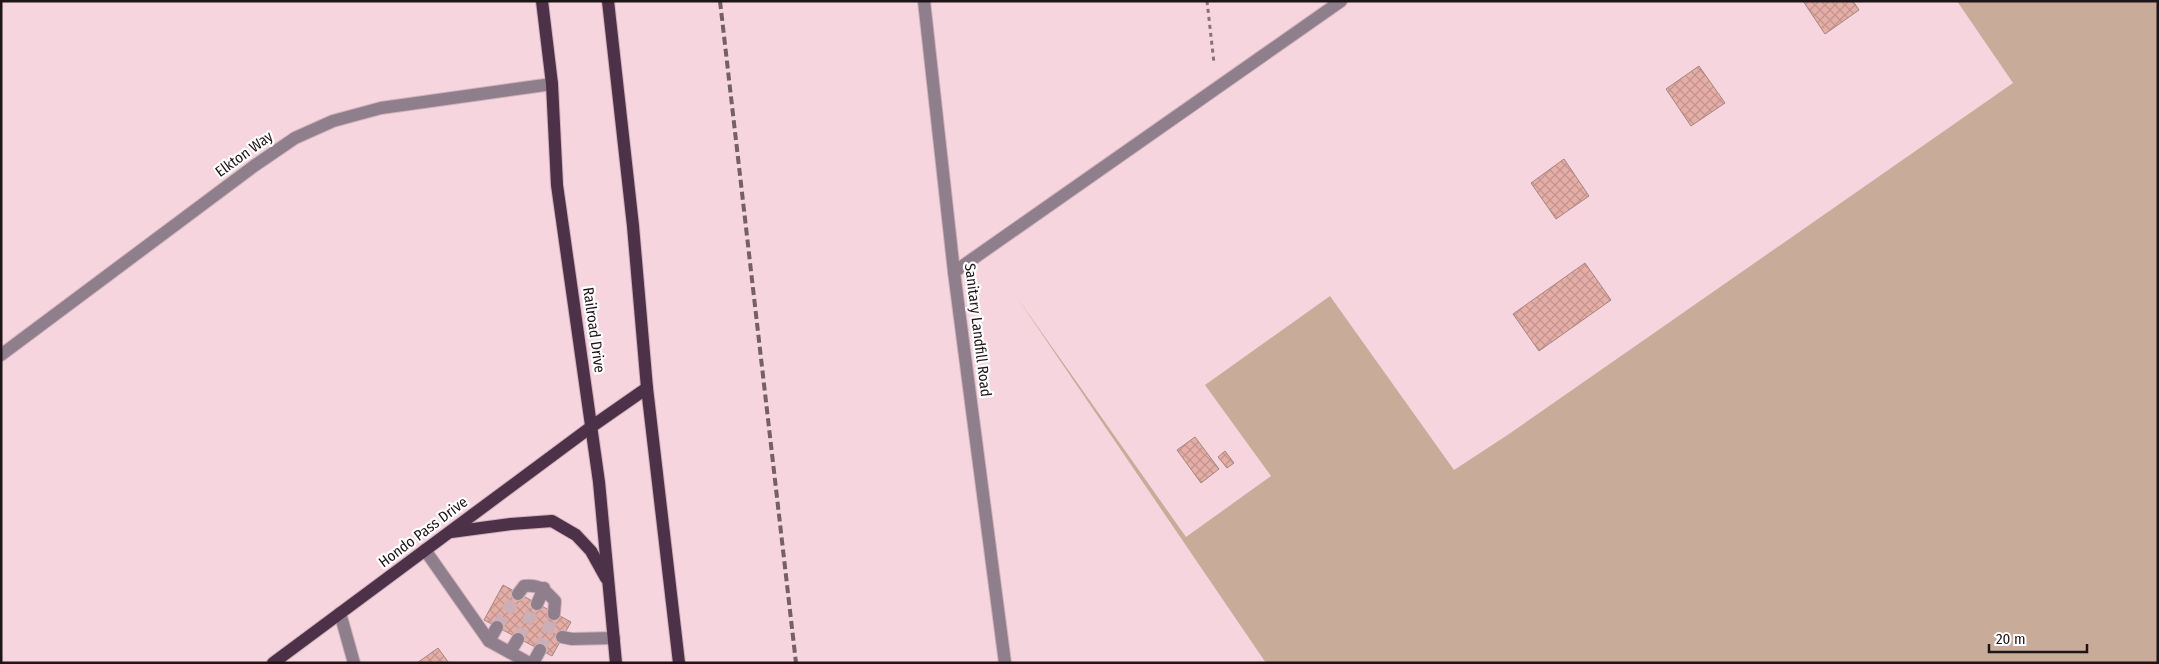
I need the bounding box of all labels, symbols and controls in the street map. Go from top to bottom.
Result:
street label: Elkton Way [212,127,276,181]
street label: Sanitary Landfill Road [961,262,995,398]
street label: Railroad Drive [579,286,609,374]
street label: Hondo Pass Drive [375,493,471,571]
scale bar [1989,622,2086,654]
text: 20 m [1996,630,2026,648]

